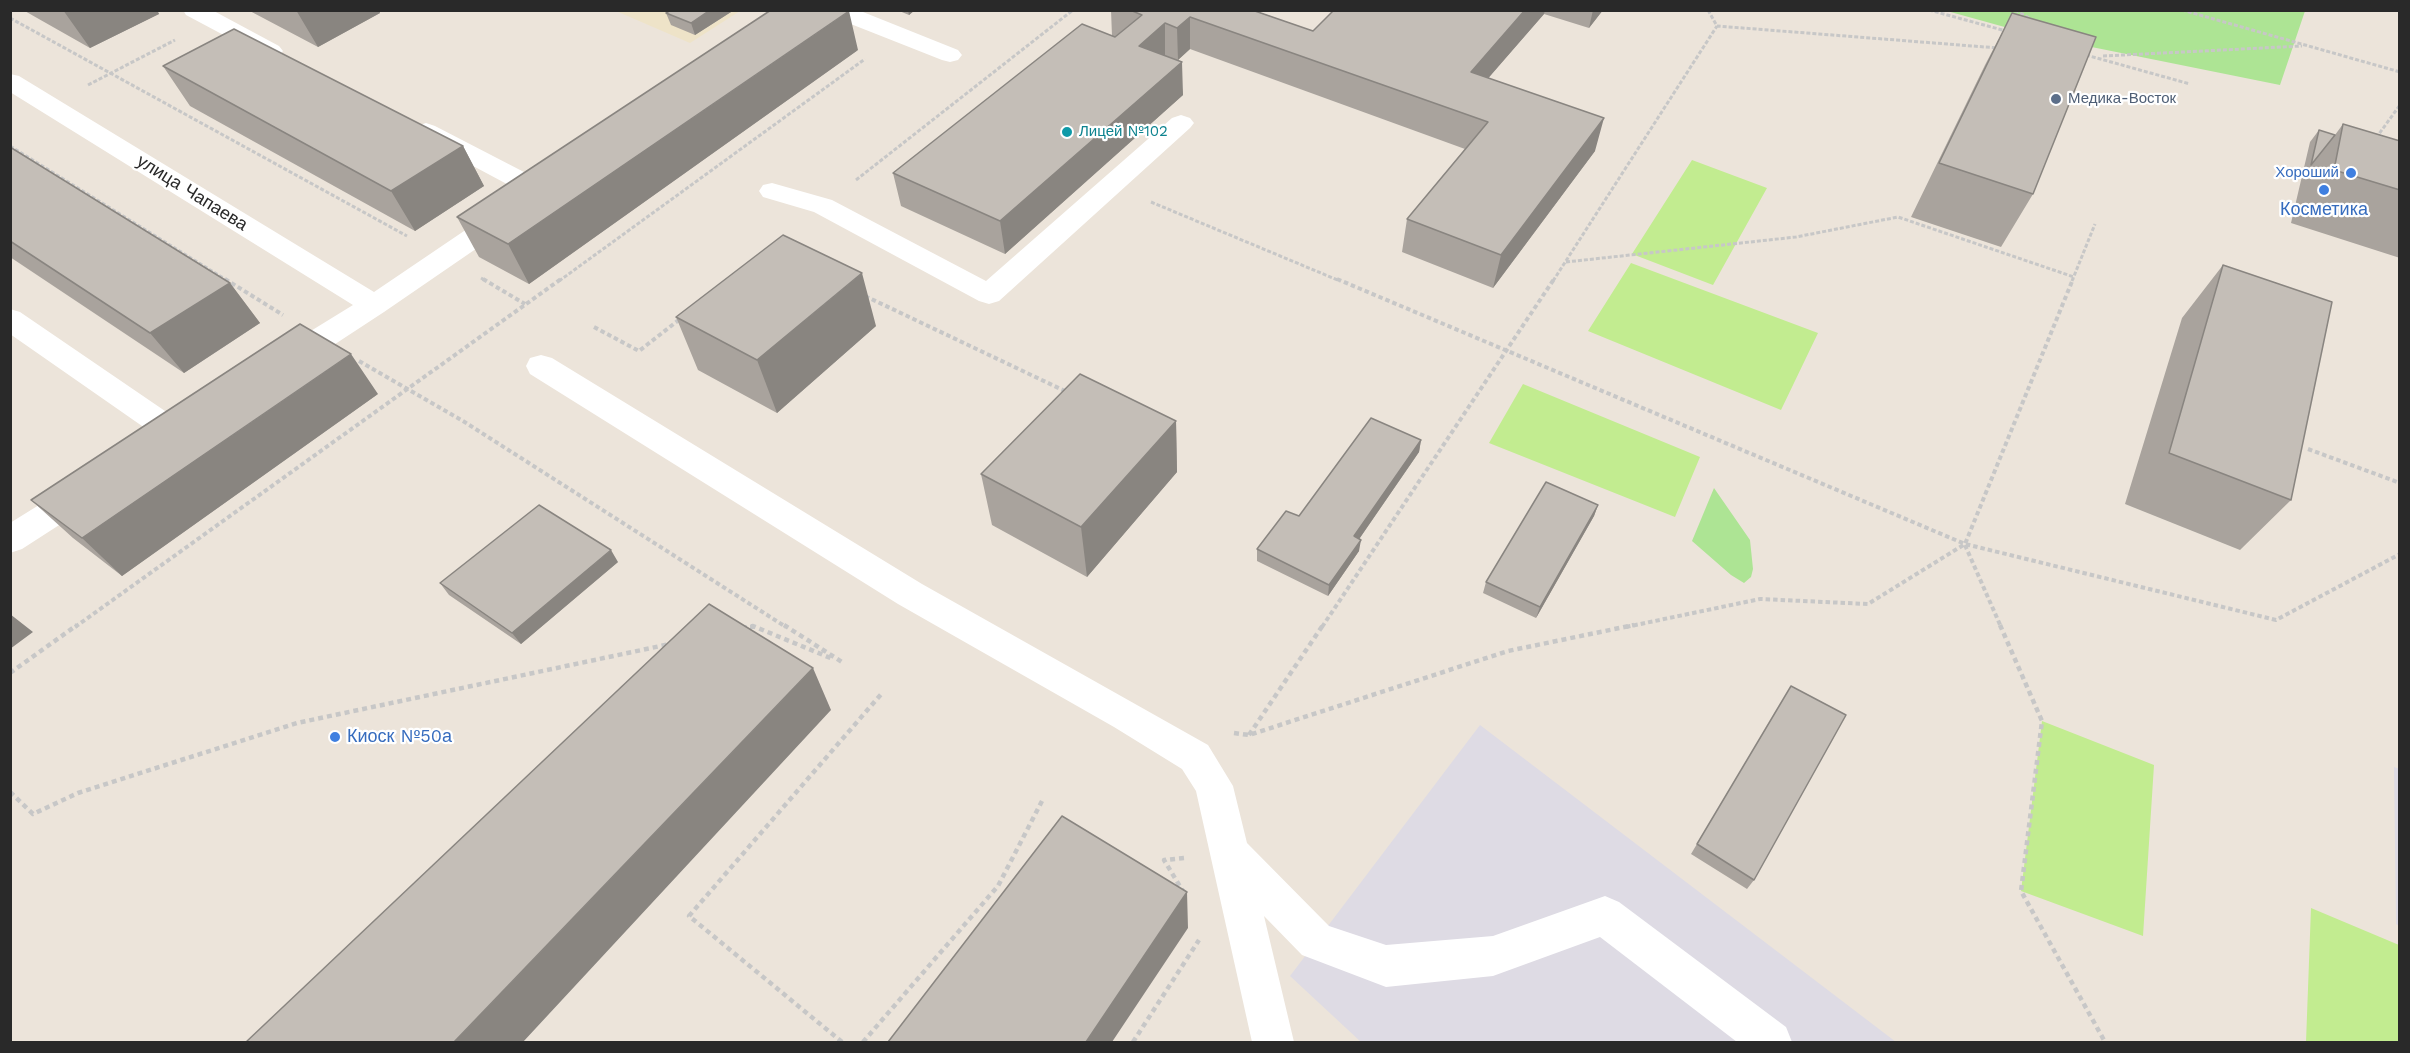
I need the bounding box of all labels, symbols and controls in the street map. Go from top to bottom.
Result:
place label: Медика-Восток [2068,90,2176,108]
marker: Медика-Восток [2049,92,2063,106]
place label: Лицей №102 [1079,123,1168,141]
marker: Лицей №102 [1060,125,1074,139]
street label: улица Чапаева [133,150,251,236]
place label: Хороший [2275,164,2339,182]
marker: Хороший [2344,166,2358,180]
marker: Косметика [2317,183,2331,197]
place label: Косметика [2280,199,2368,221]
place label: Киоск №50а [347,726,452,748]
marker: Киоск №50а [328,730,342,744]

